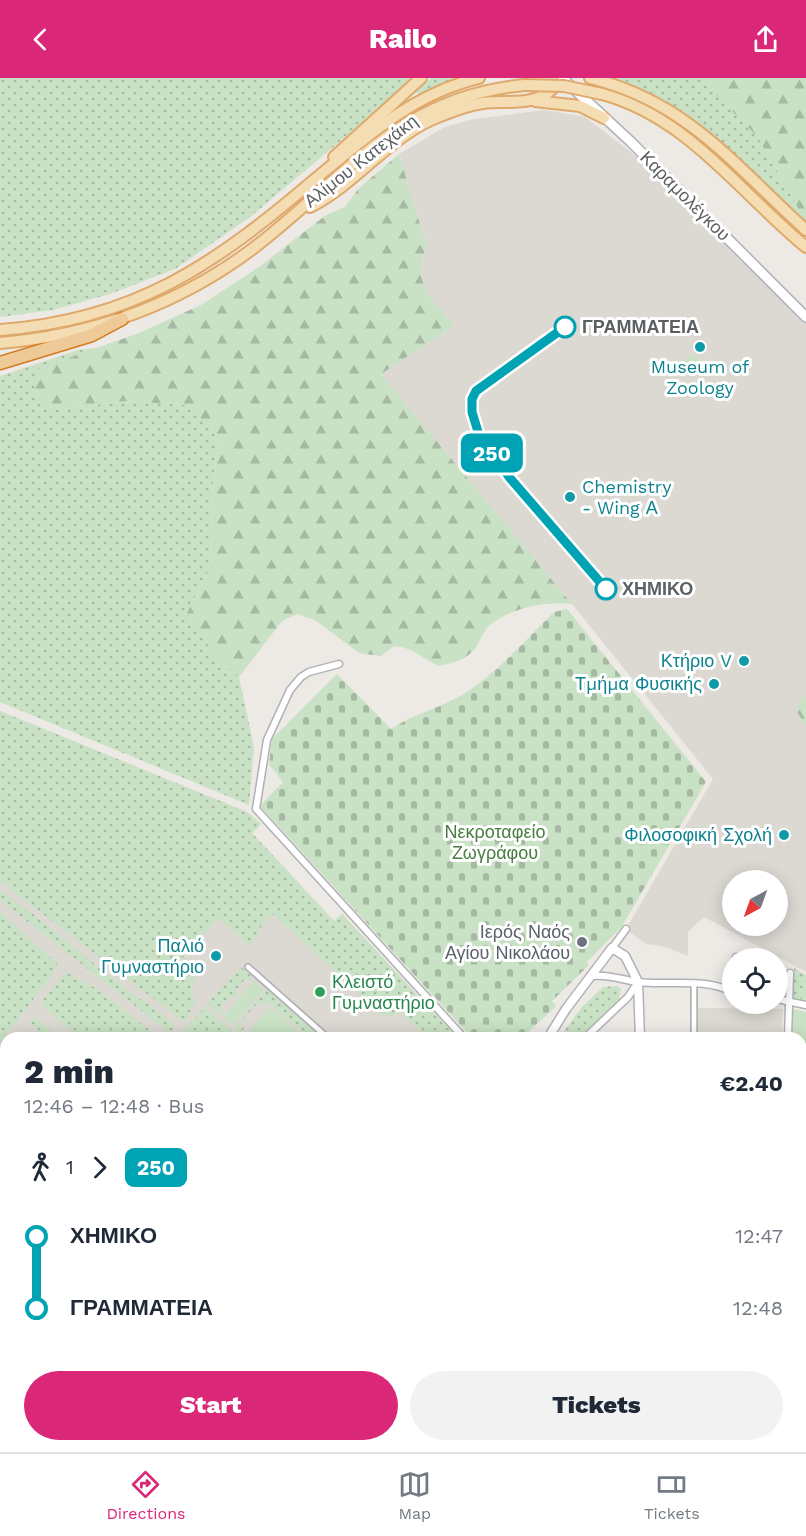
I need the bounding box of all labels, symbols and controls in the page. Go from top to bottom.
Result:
icon: back [24,23,57,56]
text: Railo [369,23,437,55]
icon: share [749,23,782,56]
street label: Αλίμου Κατεχάκη [300,110,421,211]
street label: Καραμολέγκου [636,146,735,245]
marker: ΓΡΑΜΜΑΤΕΙΑ [554,316,576,338]
place label: ΓΡΑΜΜΑΤΕΙΑ [582,316,699,337]
marker: Museum of Zoology [693,340,707,354]
place label: Museum of Zoology [651,356,749,398]
line badge: 250 [458,434,526,472]
text: 250 [473,441,511,466]
place label: Chemistry - Wing Α [582,476,672,518]
marker: Chemistry - Wing Α [563,490,577,504]
marker: ΧΗΜΙΚΟ [595,578,617,600]
place label: ΧΗΜΙΚΟ [622,578,693,599]
place label: Κτήριο V [661,650,732,671]
marker: Κτήριο V [737,654,751,668]
place label: Τμήμα Φυσικής [575,673,702,694]
marker: Τμήμα Φυσικής [707,677,721,691]
park label: Νεκροταφείο Ζωγράφου [445,821,546,863]
place label: Φιλοσοφική Σχολή [624,824,772,845]
marker: Φιλοσοφική Σχολή [777,828,791,842]
north arrow [722,870,788,936]
map controls [722,870,788,1014]
place label: Ιερός Ναός Αγίου Νικολάου [445,921,570,963]
place label: Παλιό Γυμναστήριο [101,935,204,977]
marker: Ιερός Ναός Αγίου Νικολάου [575,935,589,949]
button: locate [722,948,788,1014]
marker: Παλιό Γυμναστήριο [209,949,223,963]
place label: Κλειστό Γυμναστήριο [332,971,435,1013]
marker: Κλειστό Γυμναστήριο [313,985,327,999]
text: 2 min [24,1052,114,1091]
text: €2.40 [720,1071,783,1096]
text: 12:46 – 12:48 · Bus [24,1094,204,1118]
icon: walk [24,1151,57,1184]
icon: forward [83,1151,116,1184]
text: 1 [66,1155,74,1179]
text: 250 [137,1155,175,1180]
text: ΧΗΜΙΚΟ [70,1223,157,1248]
text: 12:47 [735,1224,783,1248]
text: ΓΡΑΜΜΑΤΕΙΑ [70,1295,213,1320]
text: 12:48 [733,1296,783,1320]
button: Start [24,1371,398,1440]
button: Tickets [410,1371,783,1440]
tab: Directions [106,1468,185,1523]
tab: Map [398,1468,431,1523]
tab: Tickets [644,1468,700,1523]

